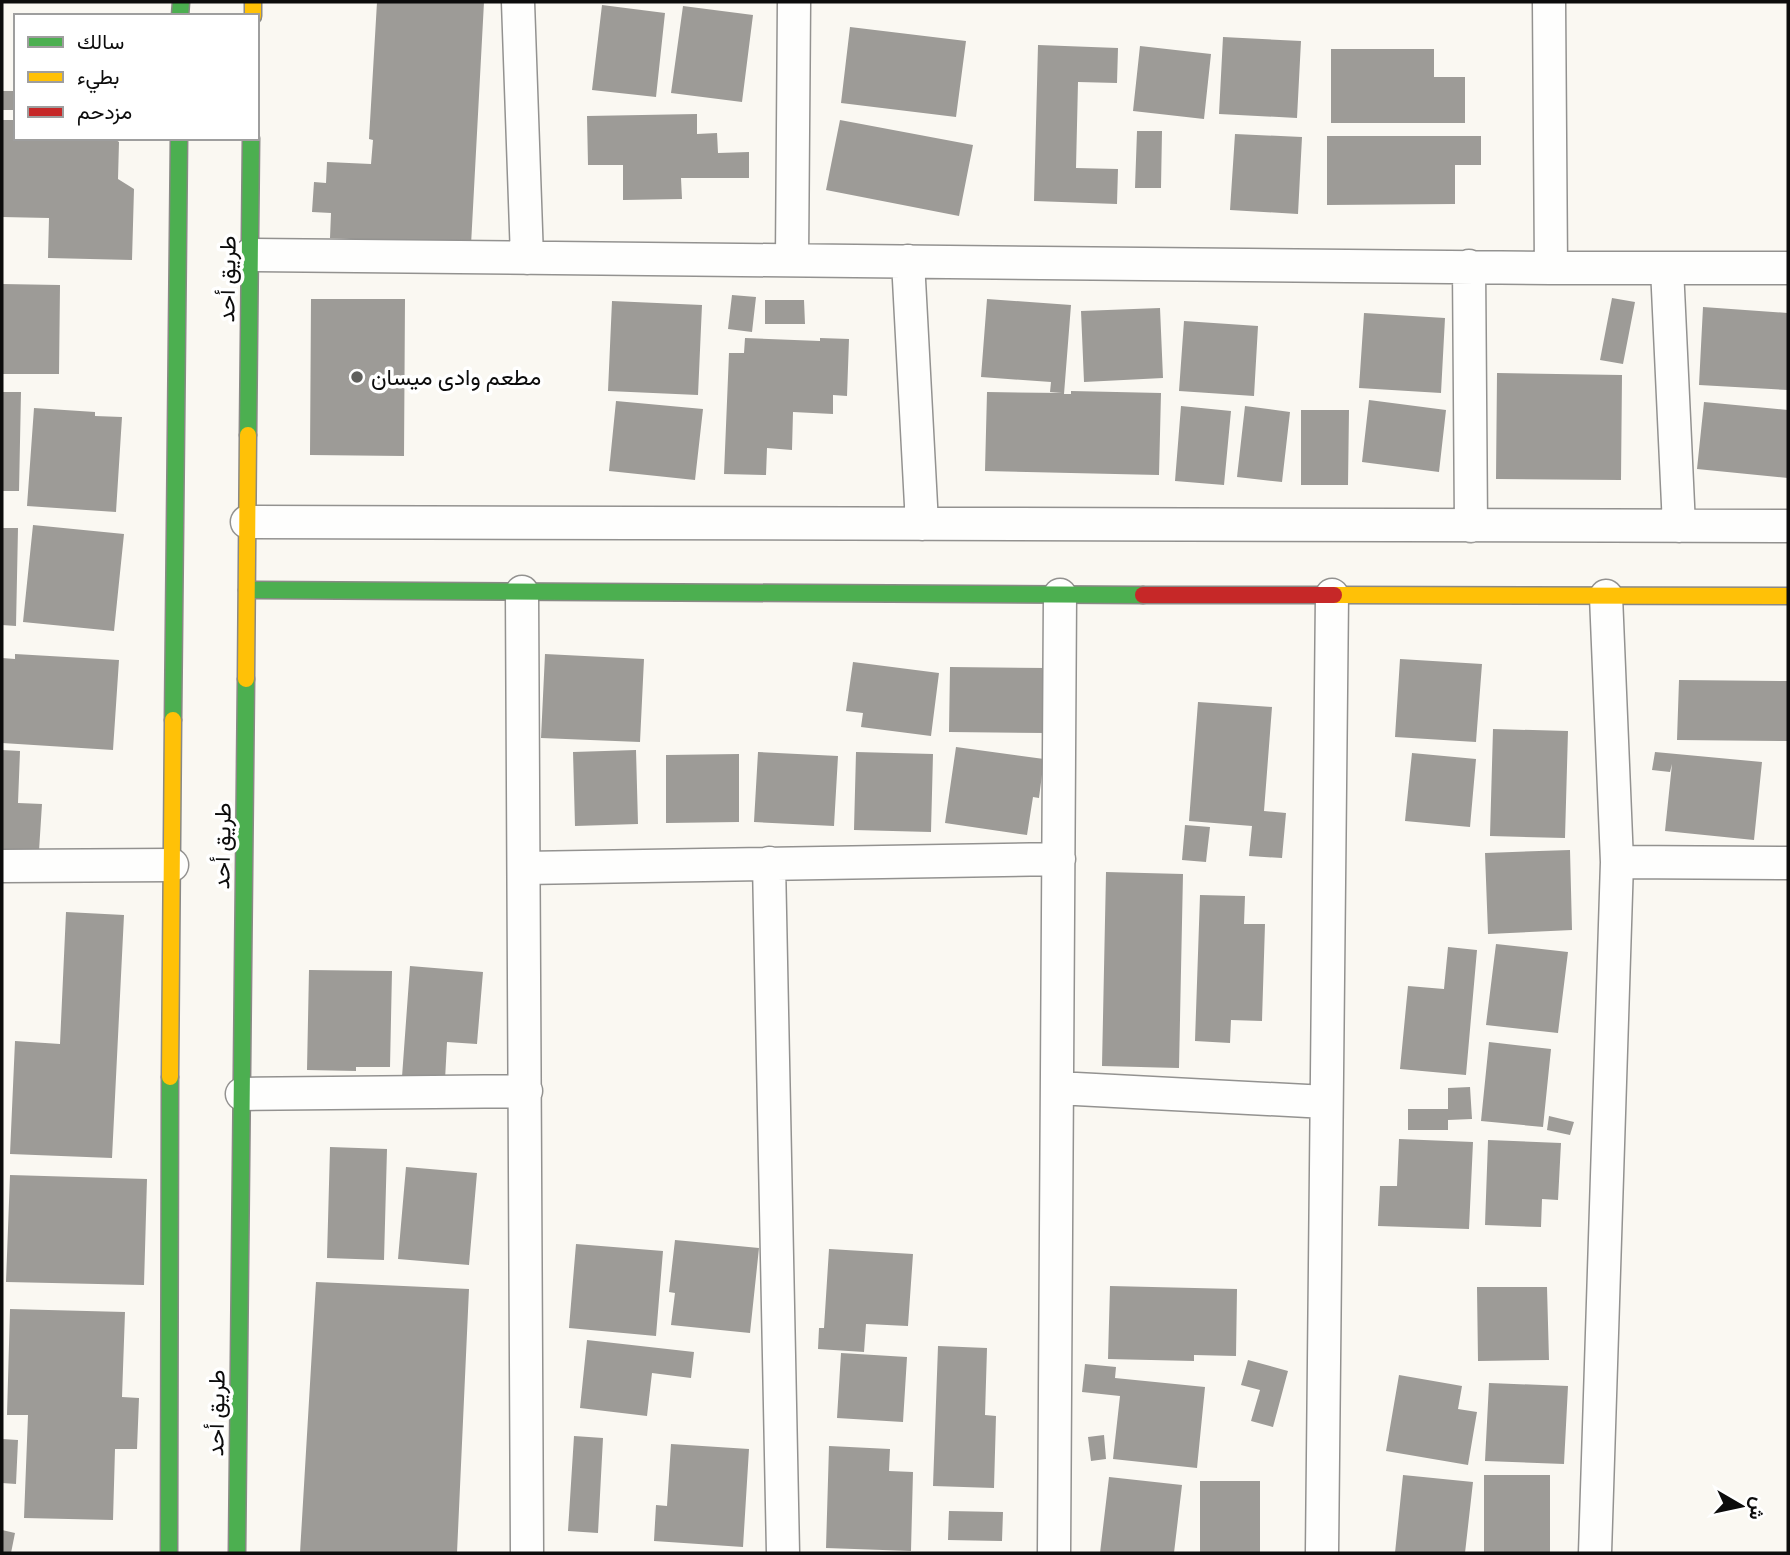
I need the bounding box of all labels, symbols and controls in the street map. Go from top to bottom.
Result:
legend [14,14,259,140]
text: سالك [77,29,124,54]
text: بطيء [77,64,120,94]
text: مزدحم [77,99,132,126]
street label: طريق أحد [212,235,243,323]
place label: مطعم وادى ميسان [371,363,541,392]
marker: مطعم وادى ميسان [349,369,365,385]
street label: طريق أحد [207,802,238,890]
street label: طريق أحد [201,1369,232,1457]
north arrow [1706,1471,1776,1541]
text: ش [1744,1496,1770,1522]

